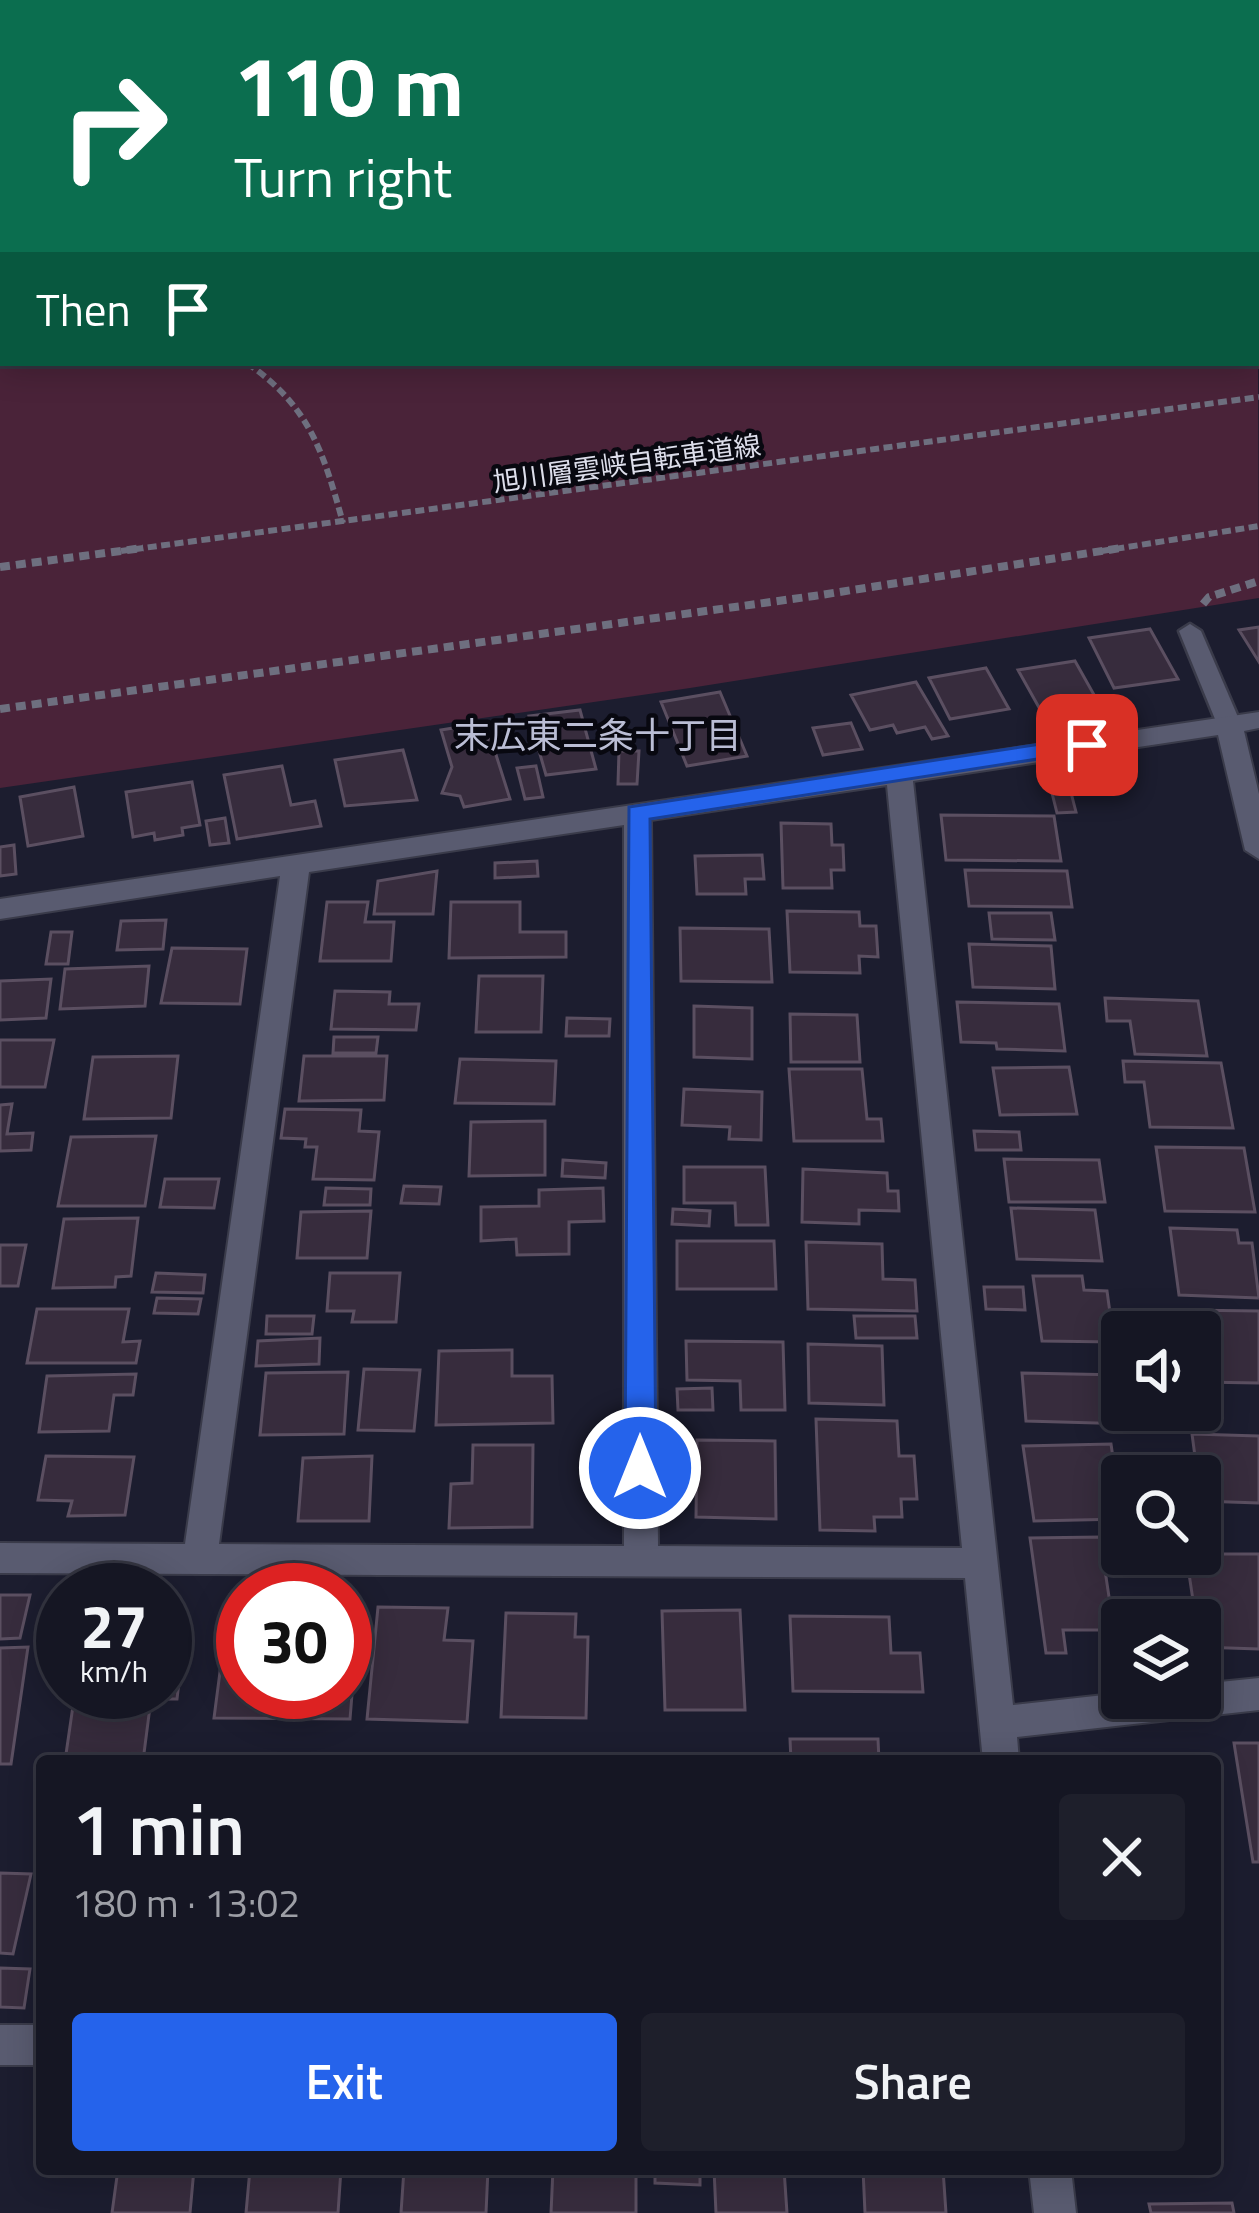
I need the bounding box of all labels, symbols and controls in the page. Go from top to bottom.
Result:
text: 110 m [234,21,464,149]
icon: right [36,48,192,204]
text: Turn right [234,136,452,218]
text: Then [36,275,131,343]
icon: arrive [155,276,221,342]
street label: 旭川層雲峡自転車道線 [490,423,763,502]
pin [1036,694,1138,796]
district label: 末広東二条十丁目 [454,707,742,762]
icon: arrive [1054,712,1120,778]
map controls [1101,1311,1221,1719]
button: sound [1101,1311,1221,1431]
position arrow [577,1405,703,1531]
button: search [1101,1455,1221,1575]
speed limit sign: 30 [216,1563,372,1719]
text: 27 [80,1580,148,1671]
button: layers [1101,1599,1221,1719]
text: km/h [80,1648,148,1694]
text: 1 min [72,1773,245,1883]
button: close [1059,1794,1185,1920]
text: 180 m · 13:02 [72,1873,300,1932]
button: Exit [72,2013,617,2151]
button: Share [641,2013,1185,2151]

